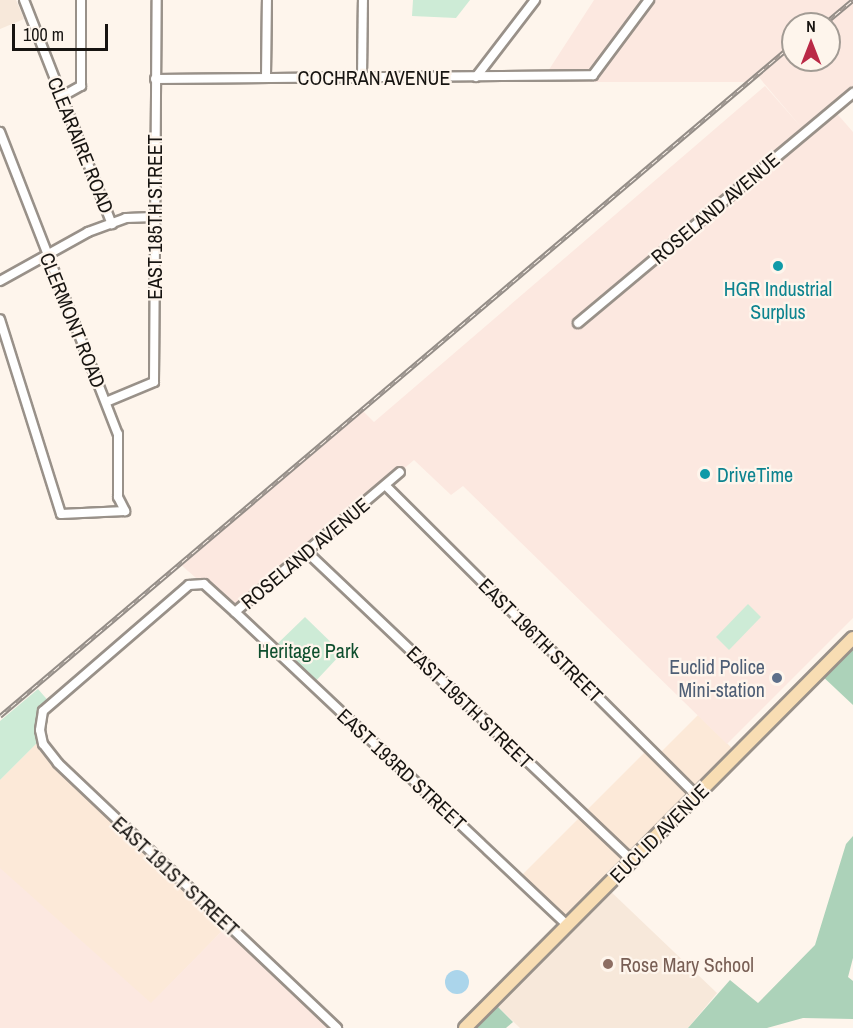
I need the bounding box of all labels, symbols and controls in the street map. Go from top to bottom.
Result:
scale bar [15,12,111,50]
north arrow [781,12,841,72]
text: N [806,15,816,37]
text: 100 m [23,22,64,47]
street label: COCHRAN AVENUE [297,65,451,89]
street label: CLEARAIRE ROAD [43,73,119,217]
street label: EAST 185TH STREET [142,134,166,300]
street label: ROSELAND AVENUE [646,147,784,269]
street label: CLERMONT ROAD [35,249,111,391]
marker: HGR Industrial Surplus [771,259,785,273]
place label: HGR Industrial Surplus [724,276,832,323]
place label: DriveTime [717,462,793,486]
marker: DriveTime [698,467,712,481]
street label: ROSELAND AVENUE [236,492,374,614]
street label: EAST 196TH STREET [474,573,608,707]
park label: Heritage Park [257,638,359,662]
street label: EAST 195TH STREET [402,641,538,773]
place label: Euclid Police Mini-station [669,654,765,701]
marker: Euclid Police Mini-station [770,671,784,685]
street label: EAST 193RD STREET [332,703,472,835]
street label: EUCLID AVENUE [604,778,714,888]
street label: EAST 191ST STREET [107,811,245,941]
place label: Rose Mary School [620,952,754,976]
marker: Rose Mary School [601,957,615,971]

